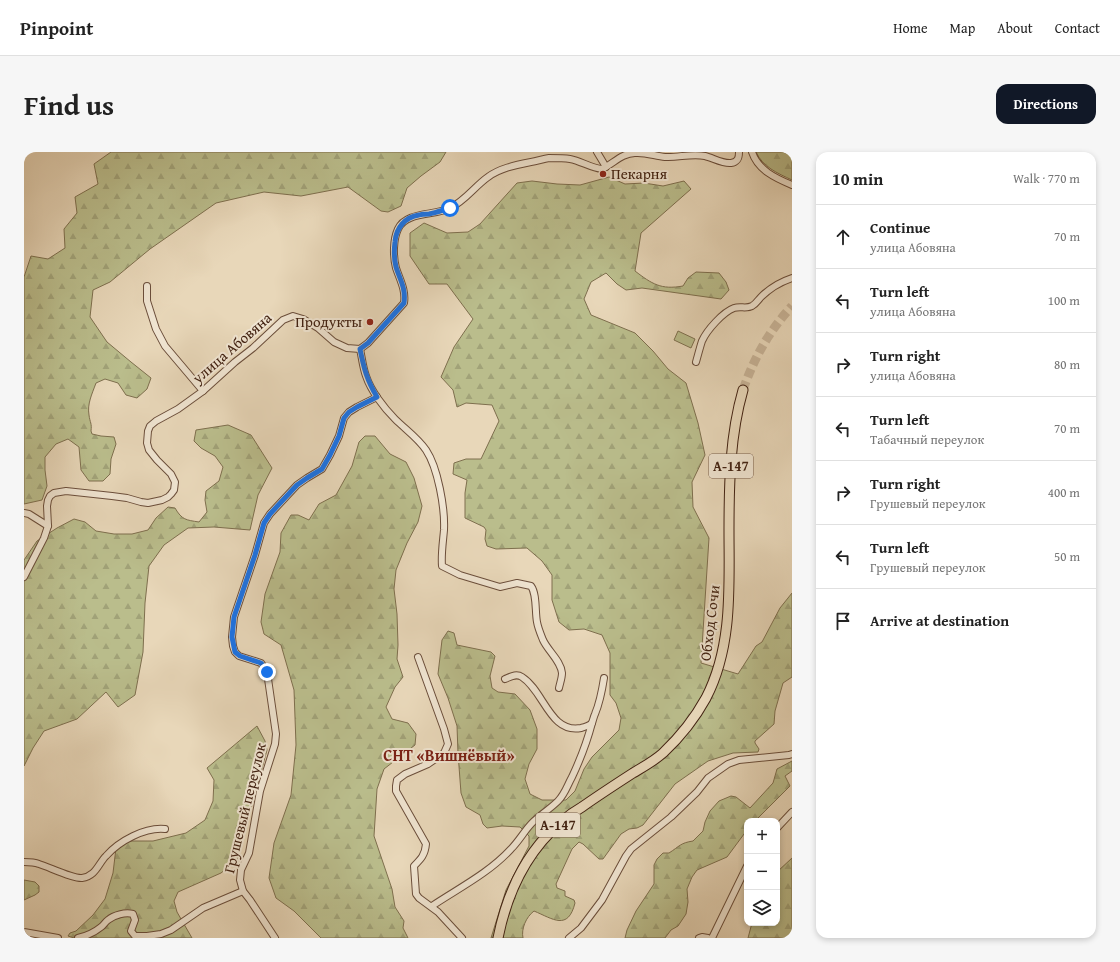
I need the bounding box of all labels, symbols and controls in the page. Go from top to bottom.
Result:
text: Pinpoint [20,14,93,42]
text: Home [893,18,928,38]
text: Map [950,18,975,38]
text: About [997,18,1033,38]
text: Contact [1055,18,1100,38]
text: Find us [24,84,114,125]
button: Directions [996,84,1096,124]
place label: Пекарня [611,163,667,184]
text: 10 min [832,166,883,191]
marker: Пекарня [598,169,608,179]
text: Walk · 770 m [1013,169,1080,188]
route start [441,199,459,217]
text: Continue [870,217,931,238]
icon: ahead [832,226,854,248]
text: 70 m [1054,227,1080,246]
text: улица Абовяна [870,238,956,257]
text: Turn left [870,281,929,302]
icon: left [832,290,854,312]
text: 100 m [1048,291,1080,310]
text: улица Абовяна [870,302,956,321]
street label: улица Абовяна [187,307,277,389]
place label: Продукты [295,311,362,332]
marker: Продукты [365,317,375,327]
text: Turn right [870,345,941,366]
icon: right [832,354,854,376]
text: 80 m [1054,355,1080,374]
text: улица Абовяна [870,366,956,385]
text: Turn left [870,409,929,430]
icon: left [832,418,854,440]
text: 70 m [1054,419,1080,438]
text: Табачный переулок [870,430,984,449]
road number: А-147 [709,454,753,478]
text: Turn right [870,473,941,494]
icon: right [832,482,854,504]
text: 400 m [1048,483,1080,502]
text: Грушевый переулок [870,494,986,513]
text: Turn left [870,537,929,558]
icon: left [832,546,854,568]
text: 50 m [1054,547,1080,566]
text: Грушевый переулок [870,558,986,577]
street label: Обход Сочи [694,584,725,662]
icon: arrive [832,610,854,632]
text: Arrive at destination [870,610,1009,631]
route end [258,663,276,681]
street label: Грушевый переулок [218,740,271,875]
district label: СНТ «Вишнёвый» [383,743,515,767]
road number: А-147 [536,813,580,837]
map controls [744,818,780,926]
button: + [744,818,780,854]
button: − [744,854,780,890]
button: layers [744,890,780,926]

